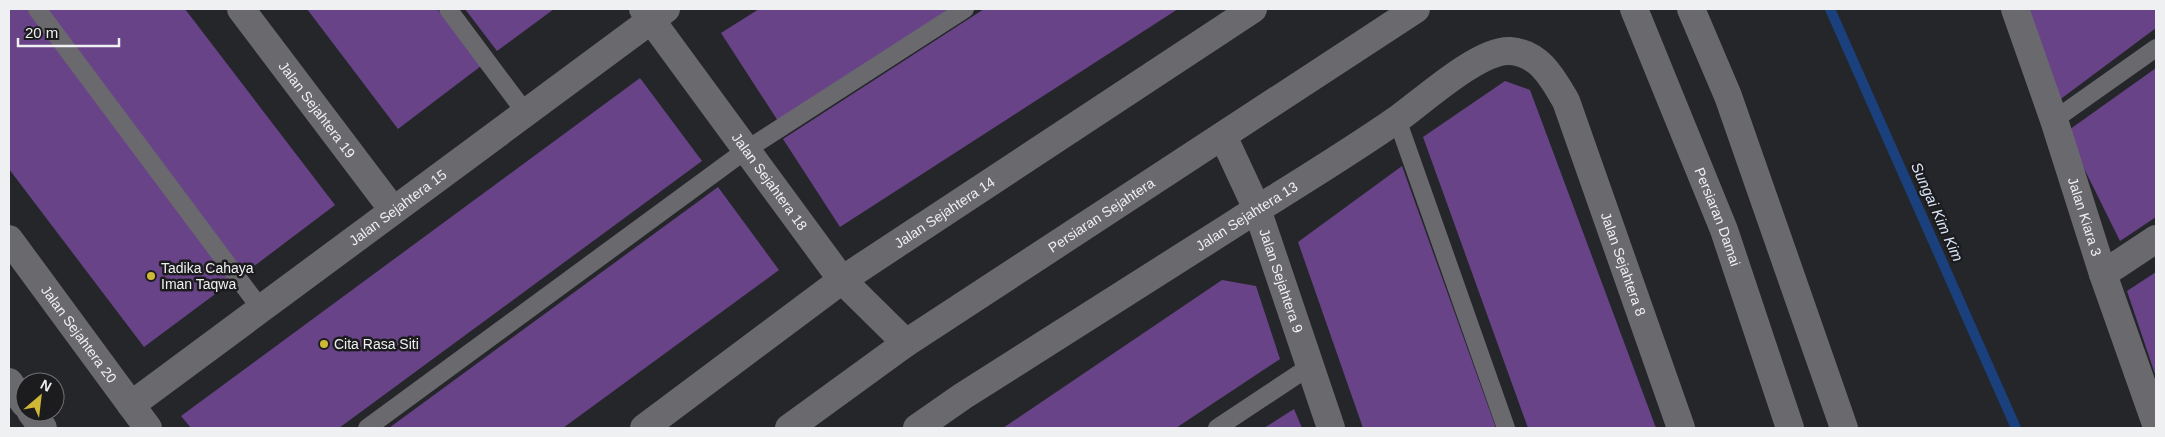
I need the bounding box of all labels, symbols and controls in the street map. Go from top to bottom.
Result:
scale bar [18,15,119,47]
text: 20 m [25,24,58,41]
street label: Jalan Sejahtera 19 [275,58,359,161]
street label: Jalan Sejahtera 18 [729,130,811,234]
water label: Sungai Kim Kim [1908,160,1967,264]
street label: Persiaran Damai [1691,165,1743,268]
street label: Jalan Sejahtera 15 [346,166,450,249]
street label: Jalan Sejahtera 14 [891,173,998,251]
street label: Persiaran Sejahtera [1045,174,1158,256]
street label: Jalan Kiara 3 [2065,175,2105,258]
street label: Jalan Sejahtera 13 [1193,178,1301,254]
street label: Jalan Sejahtera 8 [1598,210,1649,318]
street label: Jalan Sejahtera 9 [1256,226,1306,335]
place label: Tadika Cahaya Iman Taqwa [161,260,254,292]
marker: Tadika Cahaya Iman Taqwa [145,270,157,282]
street label: Jalan Sejahtera 20 [38,282,120,386]
place label: Cita Rasa Siti [334,336,419,352]
marker: Cita Rasa Siti [318,338,330,350]
north arrow [15,372,65,422]
text: N [38,376,54,395]

